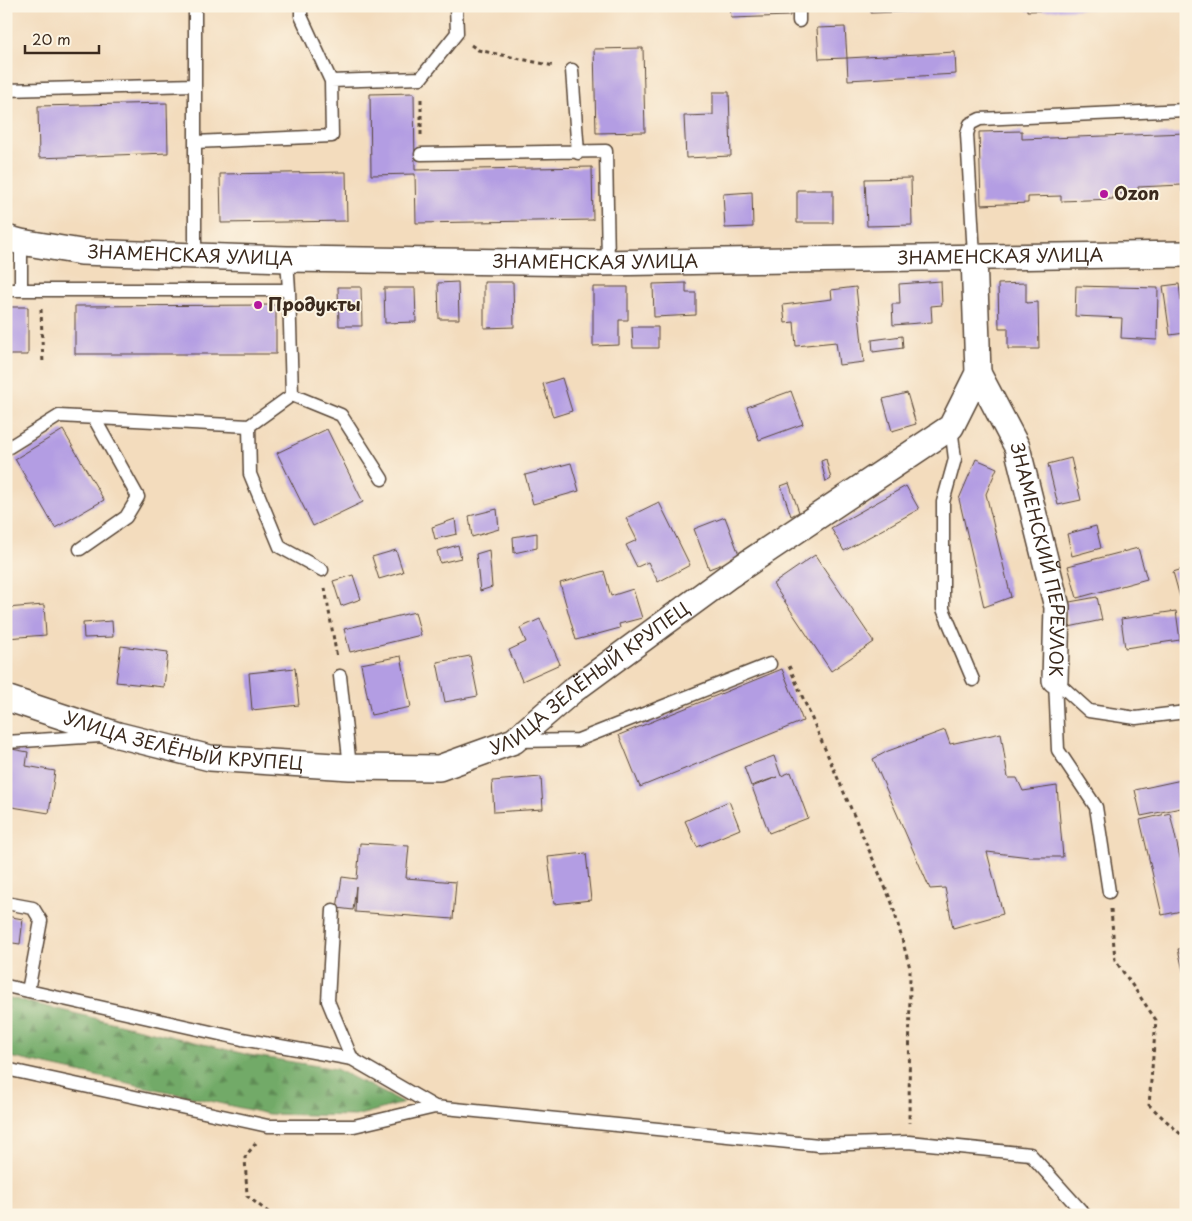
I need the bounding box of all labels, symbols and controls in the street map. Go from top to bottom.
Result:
scale bar [25,22,99,54]
text: 20 m [32,27,71,50]
place label: Ozon [1114,179,1159,206]
marker: Ozon [1098,188,1110,200]
street label: ЗНАМЕНСКАЯ УЛИЦА [88,237,294,271]
street label: ЗНАМЕНСКАЯ УЛИЦА [898,240,1104,270]
street label: ЗНАМЕНСКАЯ УЛИЦА [493,246,699,275]
place label: Продукты [268,290,361,317]
marker: Продукты [252,299,264,311]
street label: ЗНАМЕНСКИЙ ПЕРЕУЛОК [1004,440,1072,677]
street label: УЛИЦА ЗЕЛЁНЫЙ КРУПЕЦ [485,594,694,761]
street label: УЛИЦА ЗЕЛЁНЫЙ КРУПЕЦ [61,703,304,776]

